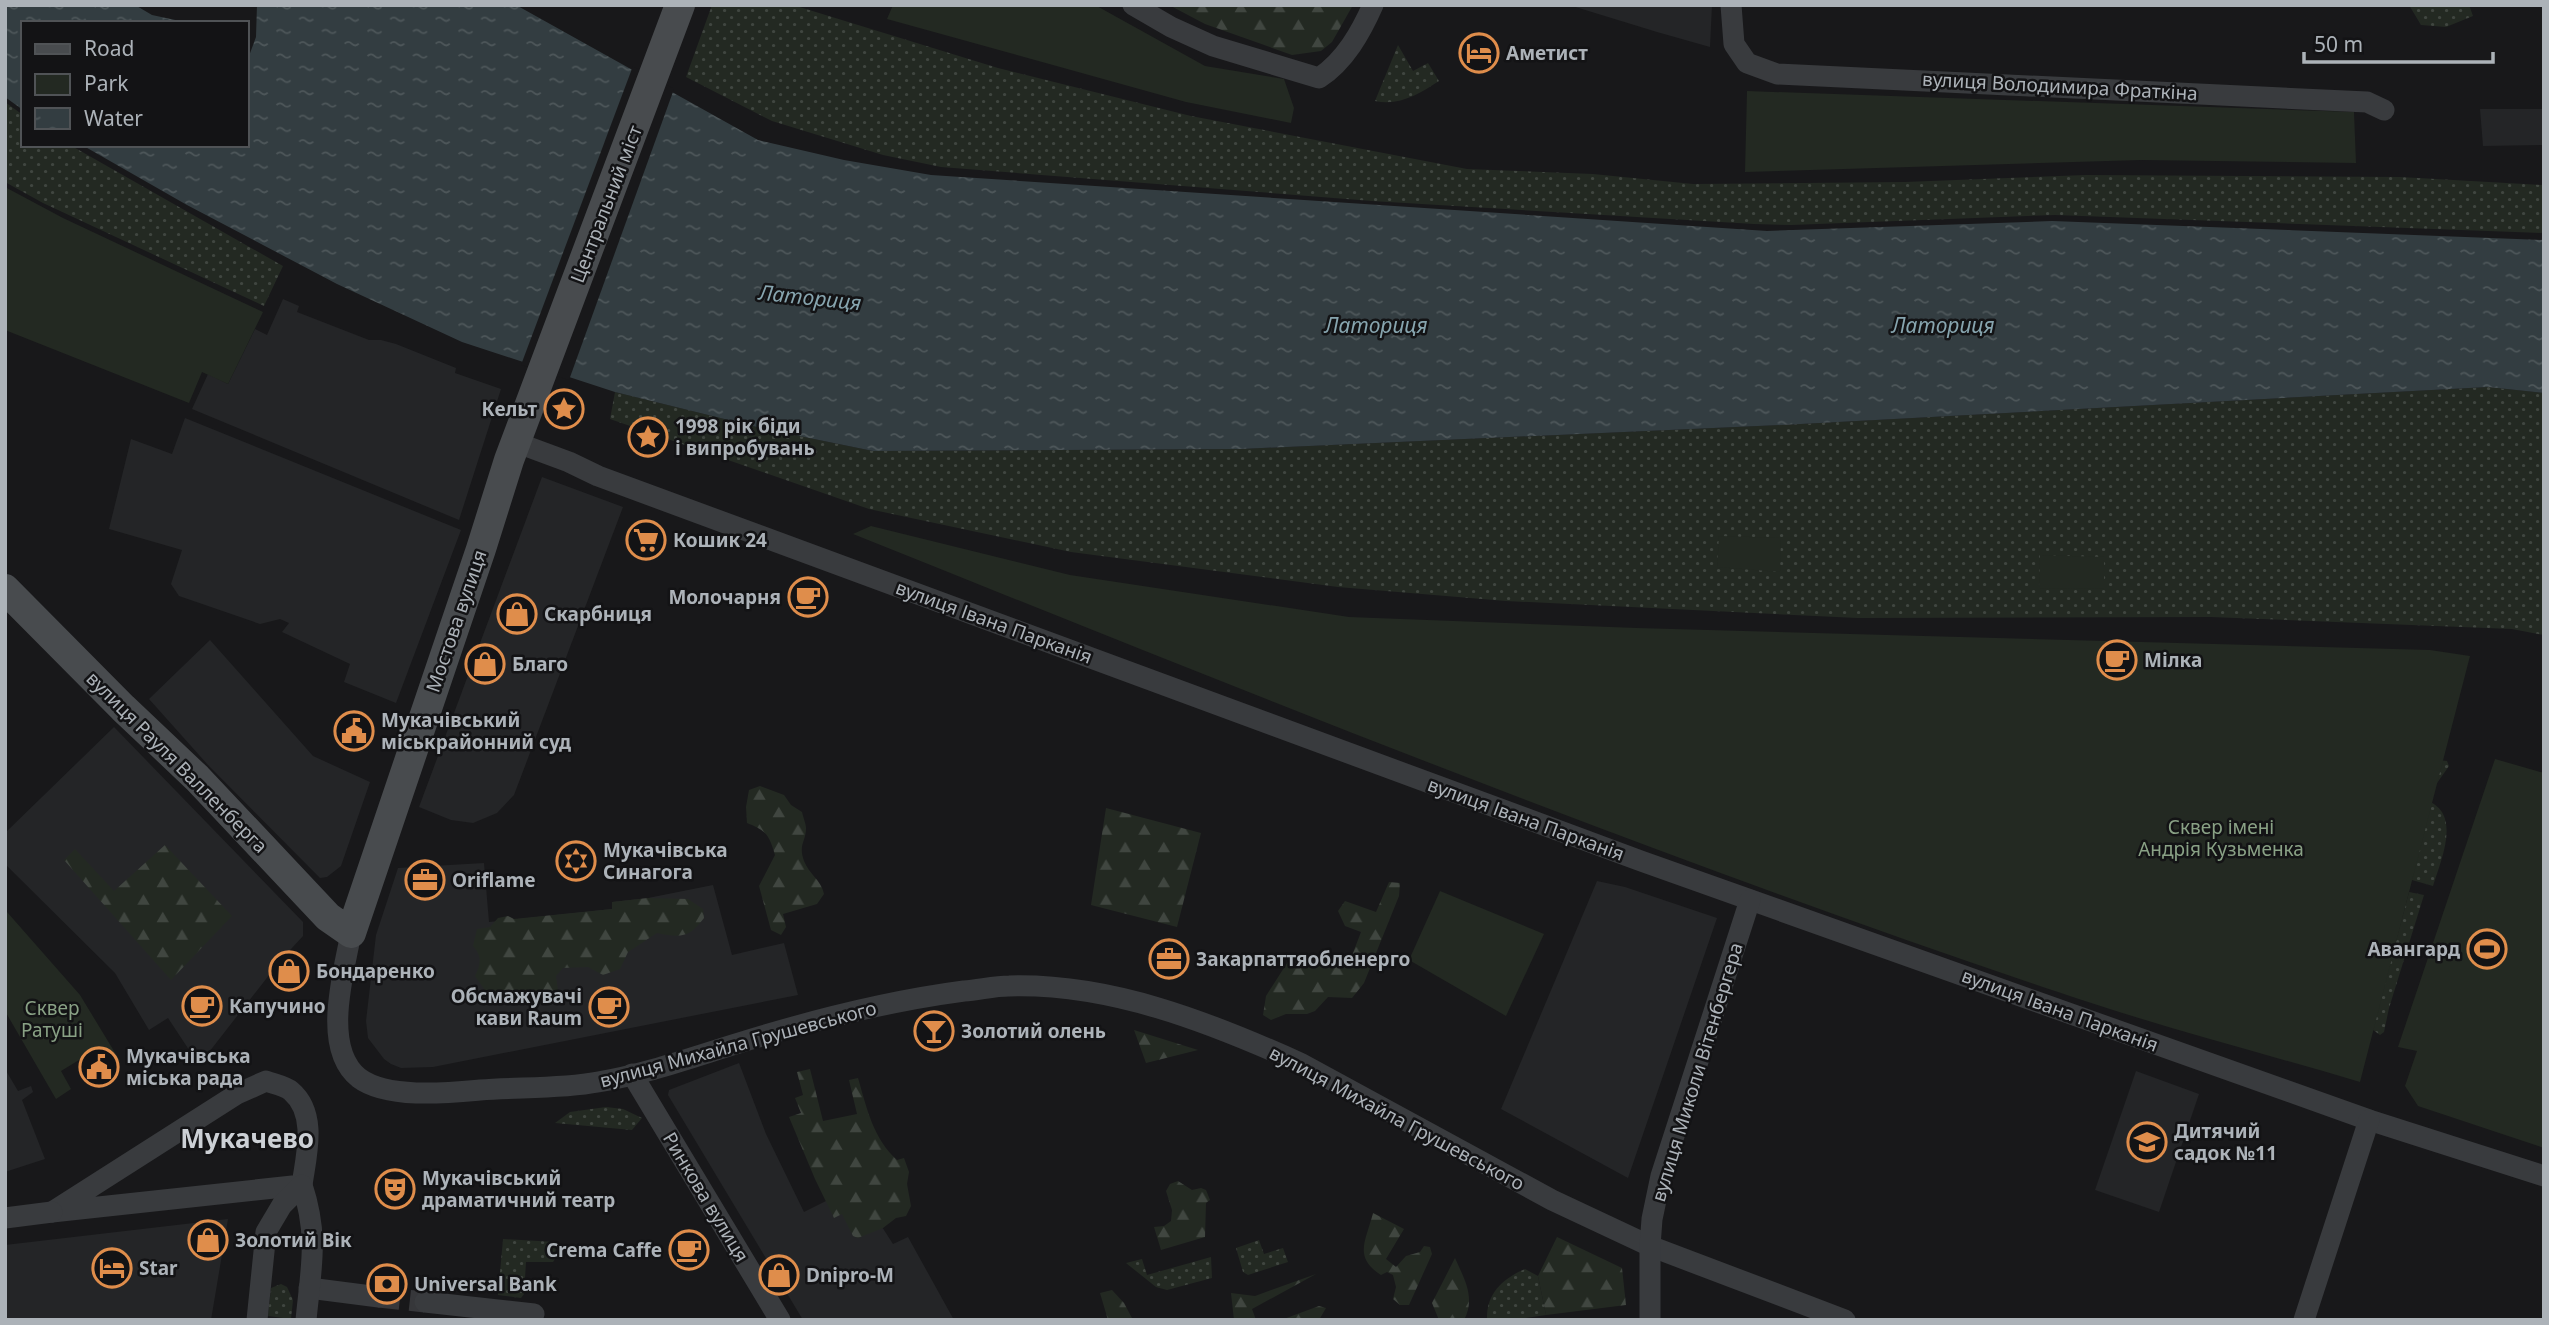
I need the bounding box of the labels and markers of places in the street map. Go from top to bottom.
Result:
hotel icon: Аметист [1458,32,1500,74]
place label: Аметист [1506,40,1588,66]
place icon: Кельт [543,388,585,430]
place label: Кельт [482,396,537,422]
place label: 1998 рік біди і випробувань [675,413,815,461]
place icon: 1998 рік біди і випробувань [627,416,669,458]
supermarket icon: Кошик 24 [625,519,667,561]
place label: Кошик 24 [673,527,767,553]
cafe icon: Молочарня [787,576,829,618]
place label: Молочарня [668,584,781,610]
shop icon: Скарбниця [496,593,538,635]
place label: Скарбниця [544,601,652,627]
cafe icon: Мілка [2096,639,2138,681]
shop icon: Благо [464,643,506,685]
place label: Мілка [2144,647,2202,673]
place label: Благо [512,651,568,677]
place label: Мукачівський міськрайонний суд [381,707,571,755]
public building icon: Мукачівський міськрайонний суд [333,710,375,752]
place label: Мукачівська Синагога [603,837,728,885]
synagogue icon: Мукачівська Синагога [555,840,597,882]
office icon: Oriflame [404,859,446,901]
place label: Oriflame [452,867,536,893]
sports icon: Авангард [2466,928,2508,970]
place label: Авангард [2367,936,2460,962]
office icon: Закарпаттяобленерго [1148,938,1190,980]
place label: Закарпаттяобленерго [1196,946,1410,972]
shop icon: Бондаренко [268,950,310,992]
place label: Бондаренко [316,958,435,984]
place label: Обсмажувачі кави Raum [451,983,582,1031]
cafe icon: Капучино [181,985,223,1027]
cafe icon: Обсмажувачі кави Raum [588,986,630,1028]
place label: Капучино [229,993,326,1019]
bar icon: Золотий олень [913,1010,955,1052]
place label: Золотий олень [961,1018,1106,1044]
place label: Мукачівська міська рада [126,1043,251,1091]
public building icon: Мукачівська міська рада [78,1046,120,1088]
place label: Дитячий садок №11 [2174,1118,2277,1166]
school or university icon: Дитячий садок №11 [2126,1121,2168,1163]
place label: Мукачівський драматичний театр [422,1165,615,1213]
theatre icon: Мукачівський драматичний театр [374,1168,416,1210]
shop icon: Золотий Вік [187,1219,229,1261]
place label: Золотий Вік [235,1227,352,1253]
cafe icon: Crema Caffe [668,1229,710,1271]
place label: Crema Caffe [546,1237,662,1263]
hotel icon: Star [91,1247,133,1289]
shop icon: Dnipro-M [758,1254,800,1296]
place label: Star [139,1255,178,1281]
place label: Dnipro-M [806,1262,894,1288]
bank icon: Universal Bank [366,1263,408,1305]
place label: Universal Bank [414,1271,557,1297]

